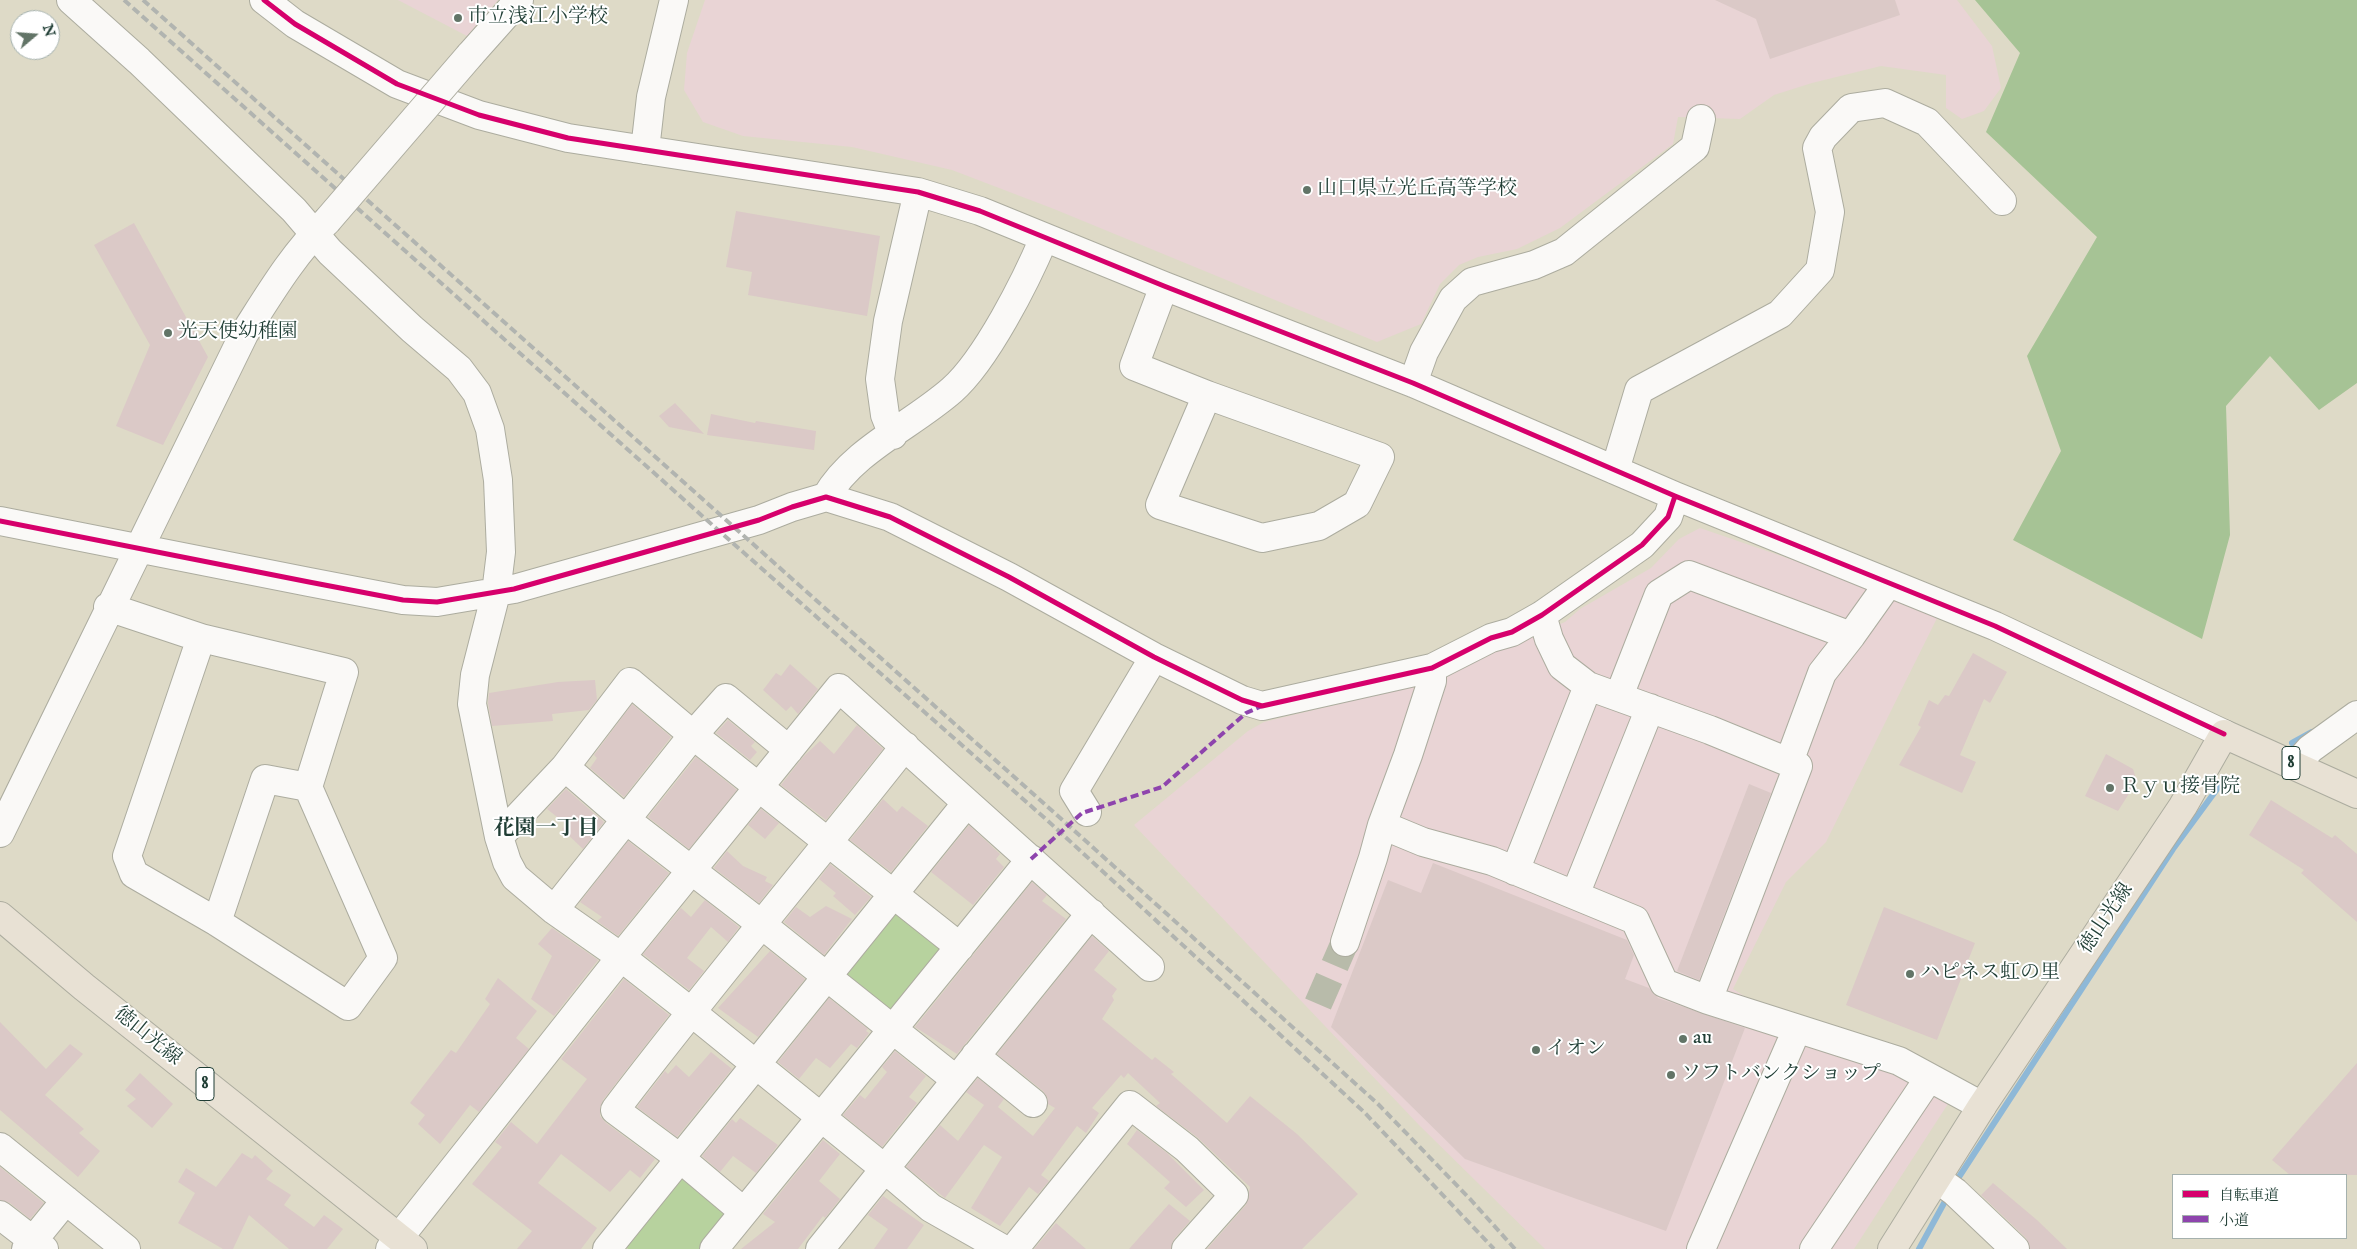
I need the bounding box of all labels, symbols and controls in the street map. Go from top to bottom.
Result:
place label: 市立浅江小学校 [468,6,608,30]
north arrow [10,10,60,60]
marker: 市立浅江小学校 [452,12,464,24]
text: N [38,22,59,39]
place label: 山口県立光丘高等学校 [1317,178,1517,202]
marker: 山口県立光丘高等学校 [1301,184,1313,196]
place label: 光天使幼稚園 [178,321,298,345]
marker: 光天使幼稚園 [162,327,174,339]
road number: 8 [2282,746,2300,780]
place label: Ｒｙｕ接骨院 [2120,776,2240,800]
marker: Ｒｙｕ接骨院 [2104,782,2116,794]
district label: 花園一丁目 [494,817,598,843]
street label: 徳山光線 [2075,879,2139,959]
place label: ハピネス虹の里 [1920,962,2060,986]
marker: ハピネス虹の里 [1904,968,1916,980]
street label: 徳山光線 [108,1003,186,1071]
place label: au [1693,1027,1712,1051]
marker: au [1677,1033,1689,1045]
place label: イオン [1546,1038,1606,1062]
marker: イオン [1530,1044,1542,1056]
place label: ソフトバンクショップ [1681,1063,1881,1087]
road number: 8 [196,1068,214,1100]
marker: ソフトバンクショップ [1665,1069,1677,1081]
legend [2172,1174,2347,1239]
text: 自転車道 [2219,1186,2279,1205]
text: 小道 [2219,1211,2249,1230]

